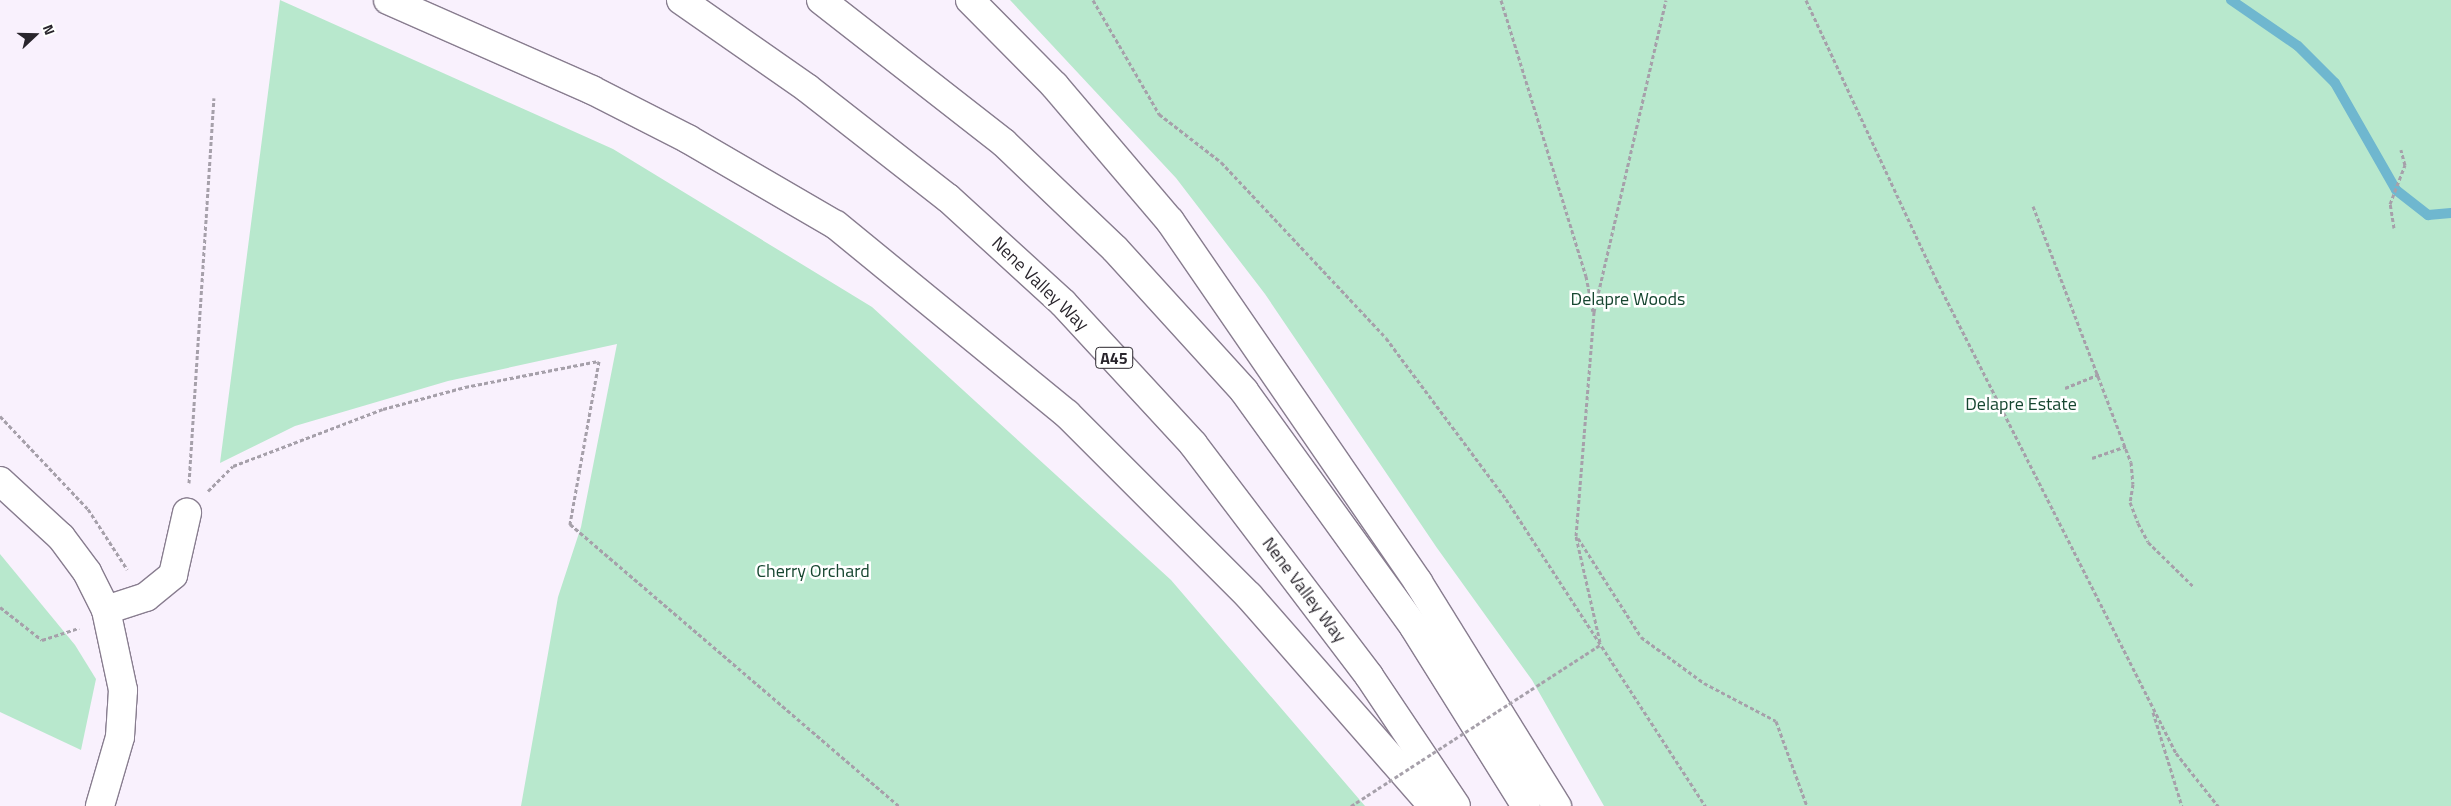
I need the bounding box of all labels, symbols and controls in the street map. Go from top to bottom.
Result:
north arrow [10,10,60,60]
text: N [38,21,61,38]
street label: Nene Valley Way [987,232,1093,336]
park label: Delapre Woods [1571,288,1685,310]
road number: A45 [1094,344,1134,372]
park label: Delapre Estate [1965,393,2077,415]
street label: Nene Valley Way [1257,533,1351,647]
park label: Cherry Orchard [756,560,870,582]

